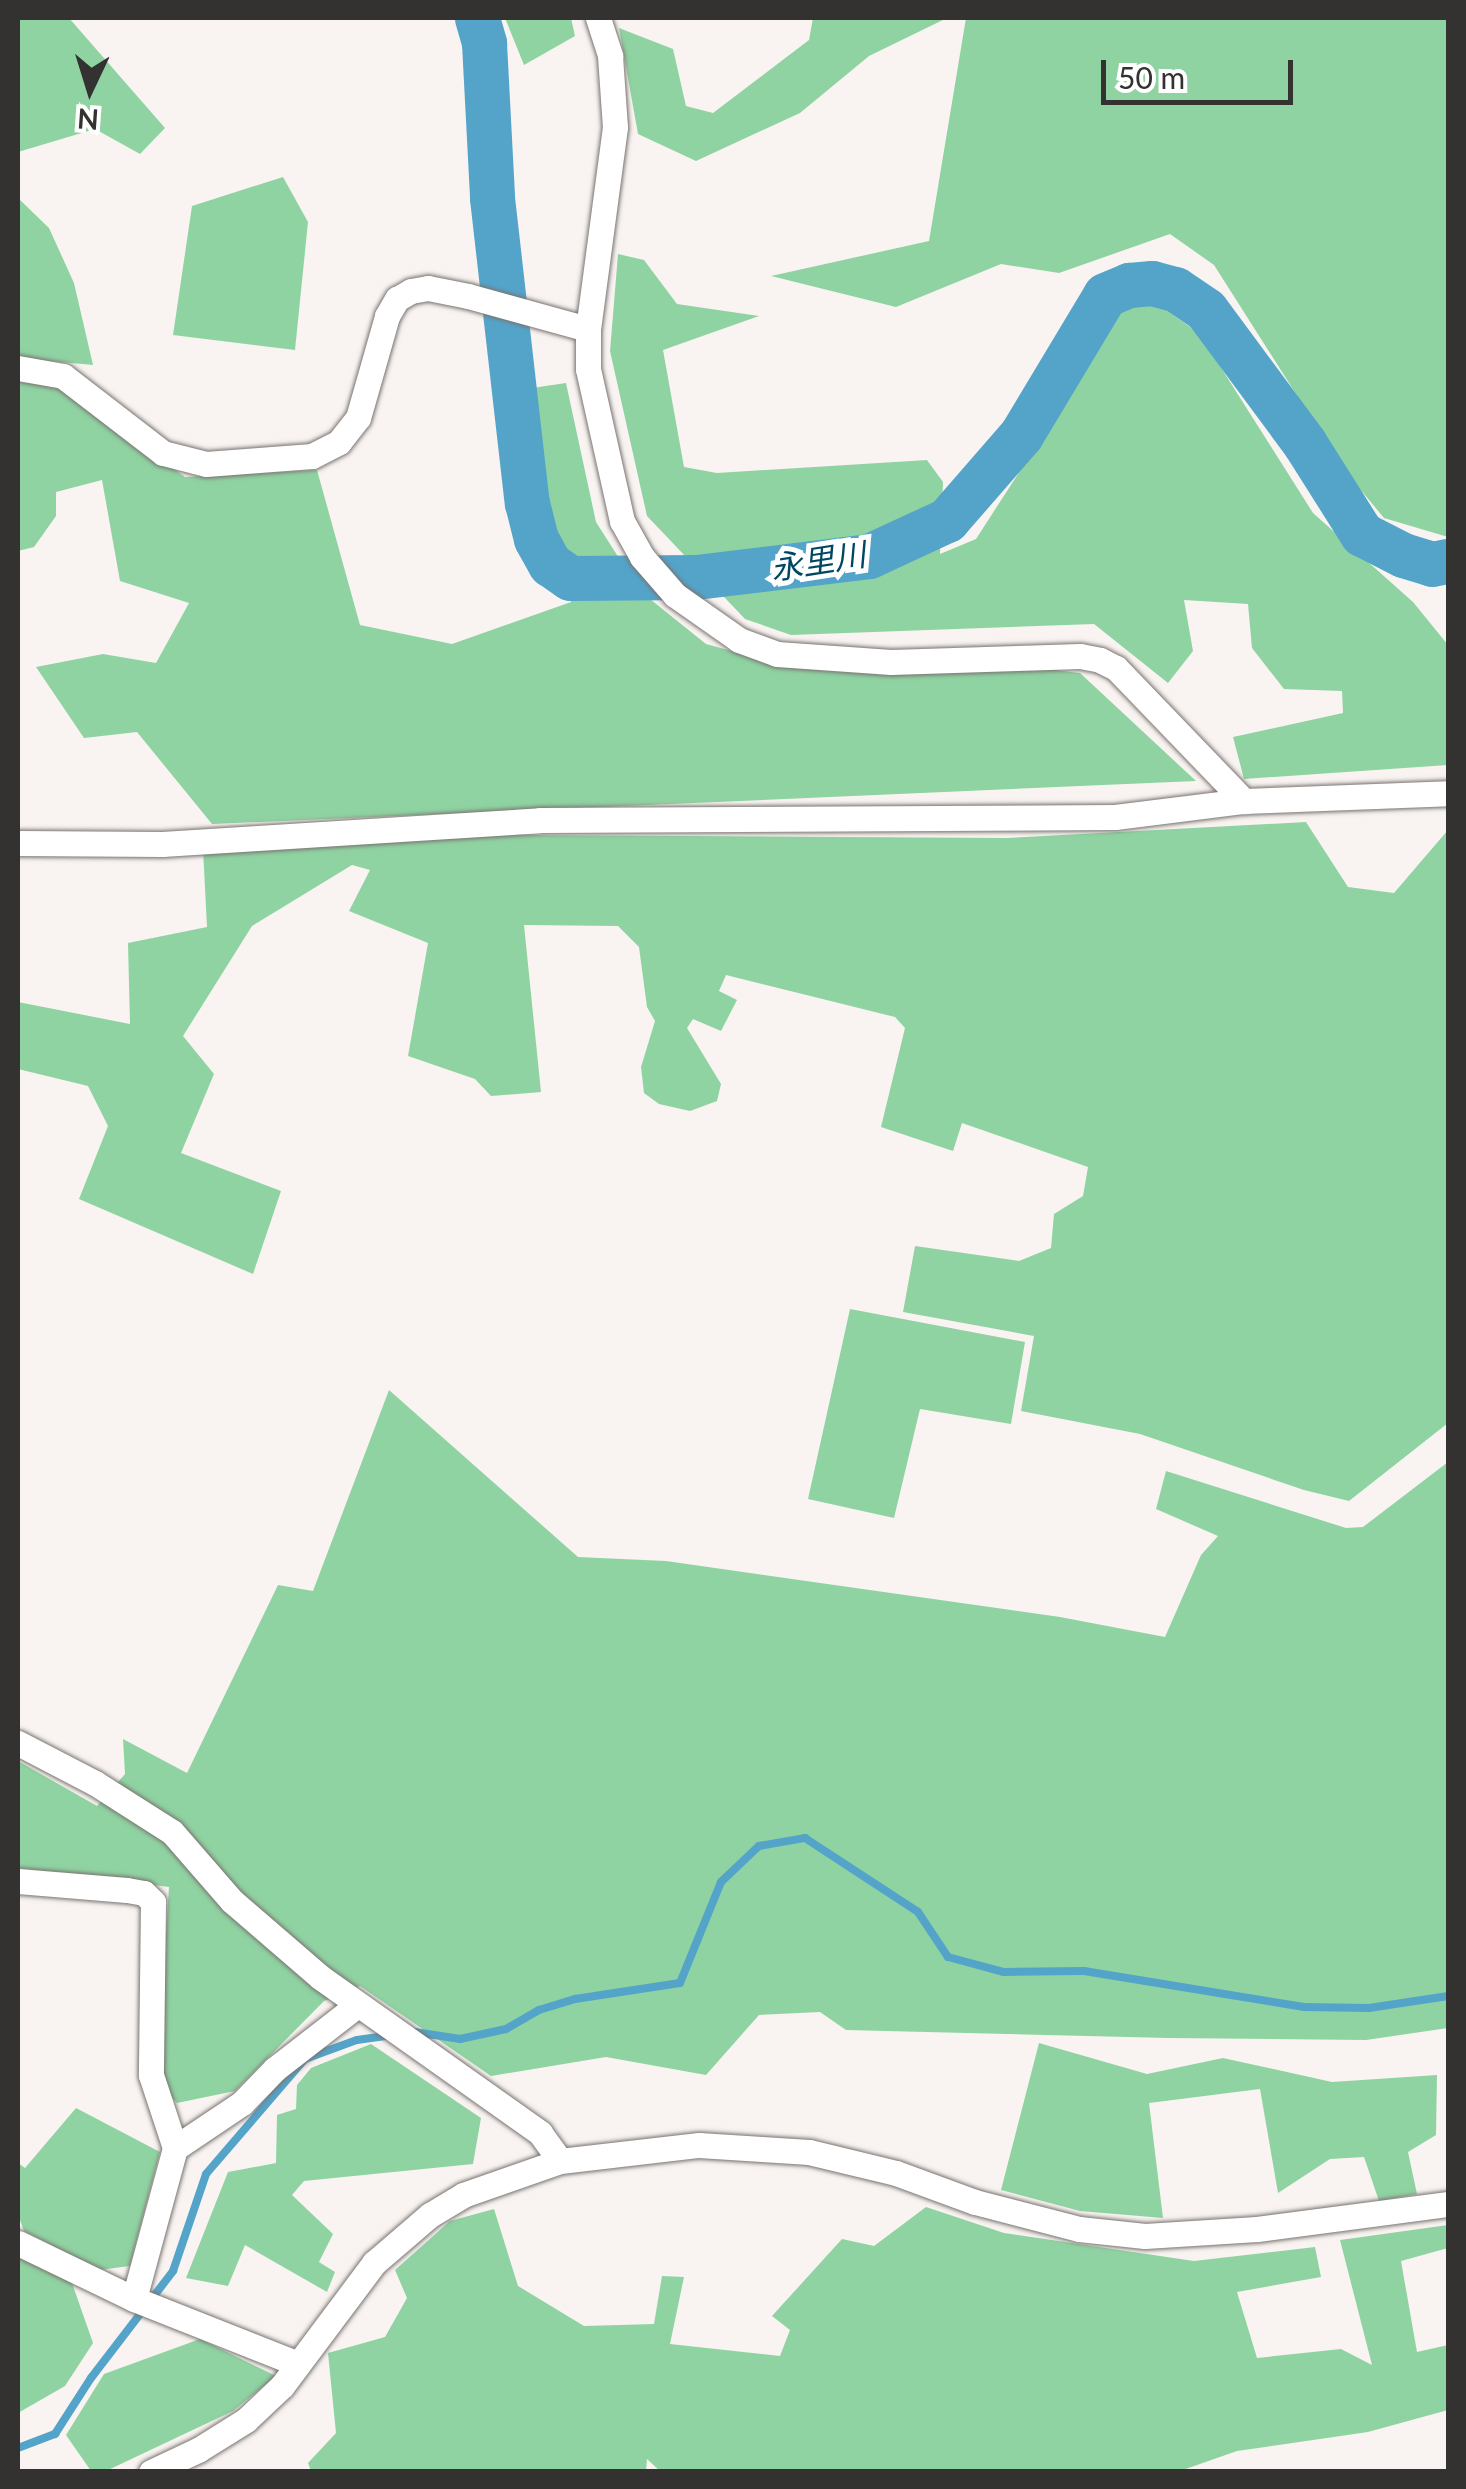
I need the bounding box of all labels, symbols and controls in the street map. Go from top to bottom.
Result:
north arrow [40,40,140,140]
scale bar [1106,40,1298,102]
text: 50 m [1118,59,1185,95]
text: N [76,102,100,138]
water label: 永里川 [768,535,868,587]

